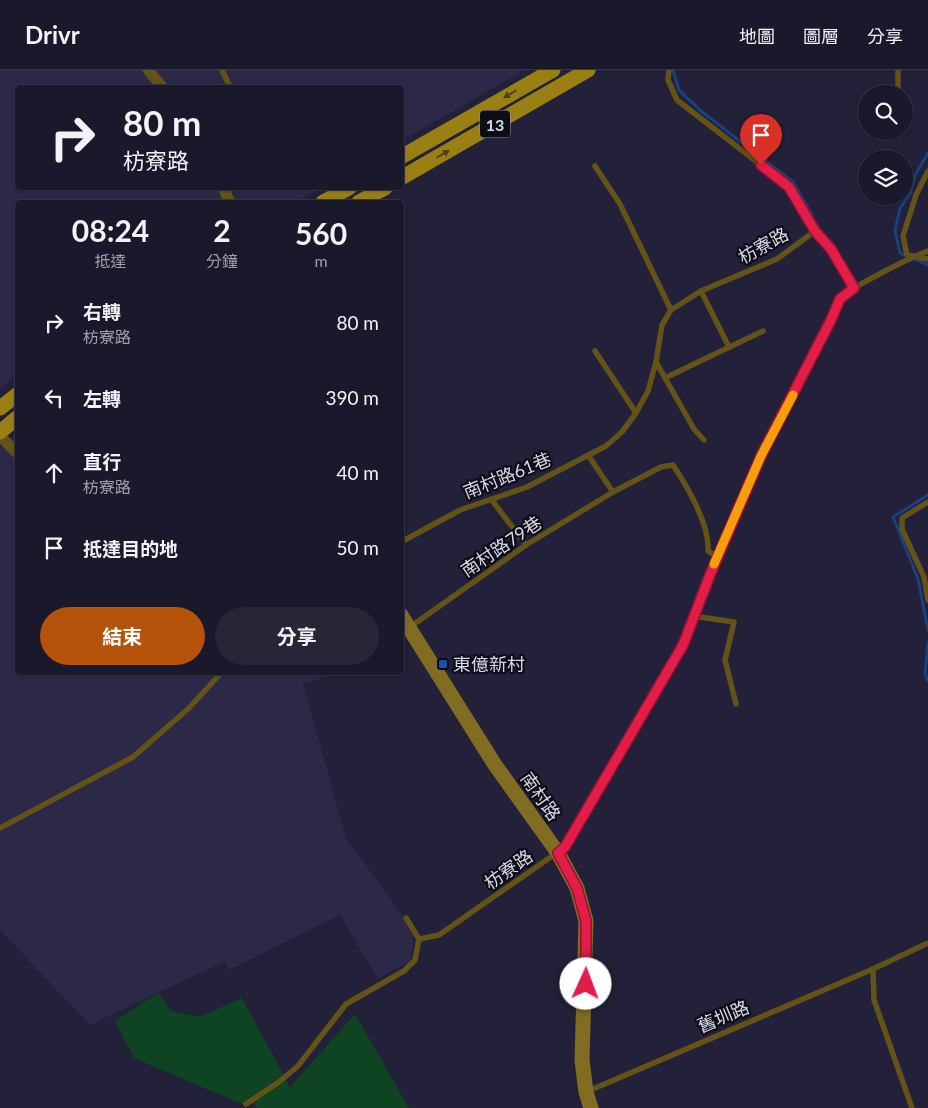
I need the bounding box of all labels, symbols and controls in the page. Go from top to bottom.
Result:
text: Drivr [25,20,80,49]
text: 地圖 [739,25,775,47]
text: 圖層 [803,25,839,47]
text: 分享 [867,25,903,47]
map controls [858,85,913,205]
button: search [858,85,913,140]
one-way arrow [504,90,517,99]
text: 80 m [123,101,201,143]
icon: right [40,105,105,170]
road number: 13 [480,111,510,138]
pin [740,114,782,165]
icon: arrive [747,121,775,149]
text: 枋寮路 [123,147,189,174]
one-way arrow [437,149,450,158]
button: layers [858,150,913,205]
text: 08:24 [72,212,149,248]
text: 2 [213,212,231,248]
text: 560 [295,215,347,251]
street label: 枋寮路 [734,222,792,268]
text: 抵達 [95,251,127,270]
text: 分鐘 [206,251,238,270]
text: m [314,251,328,270]
text: 右轉 [83,300,121,323]
icon: right [40,309,68,337]
text: 80 m [336,311,379,334]
text: 枋寮路 [83,327,131,346]
icon: left [40,384,68,412]
text: 390 m [325,386,379,409]
text: 左轉 [83,387,121,410]
street label: 南村路61巷 [460,447,554,503]
text: 直行 [83,450,121,473]
icon: ahead [40,459,68,487]
text: 40 m [336,461,379,484]
text: 枋寮路 [83,477,131,496]
street label: 南村路79巷 [456,511,546,581]
icon: arrive [40,534,68,562]
text: 50 m [336,536,379,559]
text: 抵達目的地 [83,537,178,560]
button: 結束 [40,607,205,665]
button: 分享 [215,607,379,665]
place label: 東億新村 [453,653,525,675]
marker: 東億新村 [437,658,449,670]
street label: 南村路 [517,768,565,824]
street label: 枋寮路 [480,845,536,893]
position arrow [559,957,611,1009]
street label: 舊圳路 [694,995,752,1037]

